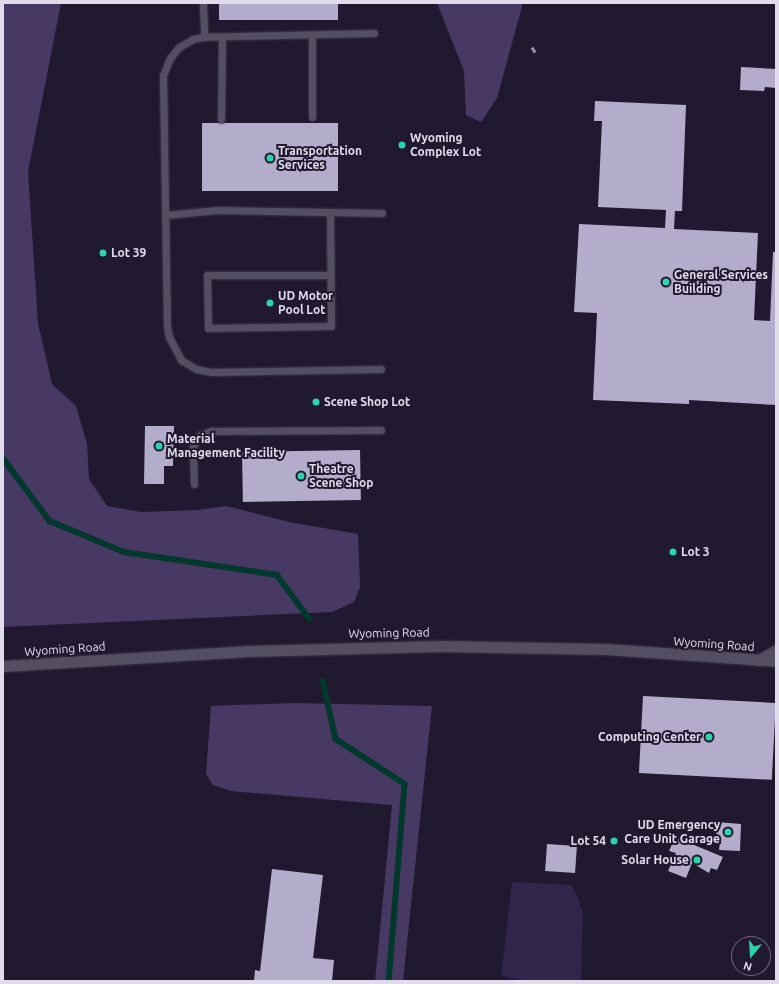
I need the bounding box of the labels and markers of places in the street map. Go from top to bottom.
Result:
place label: Wyoming Complex Lot [410,131,481,159]
marker: Wyoming Complex Lot [397,140,407,150]
place label: Transportation Services [278,144,362,172]
marker: Transportation Services [265,153,275,163]
place label: Lot 39 [111,246,146,260]
marker: Lot 39 [98,248,108,258]
place label: General Services Building [674,268,768,296]
marker: General Services Building [661,277,671,287]
place label: UD Motor Pool Lot [278,289,333,317]
marker: UD Motor Pool Lot [265,298,275,308]
place label: Scene Shop Lot [324,395,410,409]
marker: Scene Shop Lot [311,397,321,407]
place label: Material Management Facility [167,432,285,460]
marker: Material Management Facility [154,441,164,451]
place label: Theatre Scene Shop [309,462,373,490]
marker: Theatre Scene Shop [296,471,306,481]
place label: Lot 3 [681,545,710,559]
marker: Lot 3 [668,547,678,557]
place label: Computing Center [598,730,701,744]
marker: Computing Center [704,732,714,742]
place label: UD Emergency Care Unit Garage [624,818,720,846]
marker: UD Emergency Care Unit Garage [723,827,733,837]
place label: Lot 54 [571,834,606,848]
marker: Lot 54 [609,836,619,846]
place label: Solar House [621,853,689,867]
marker: Solar House [692,855,702,865]

